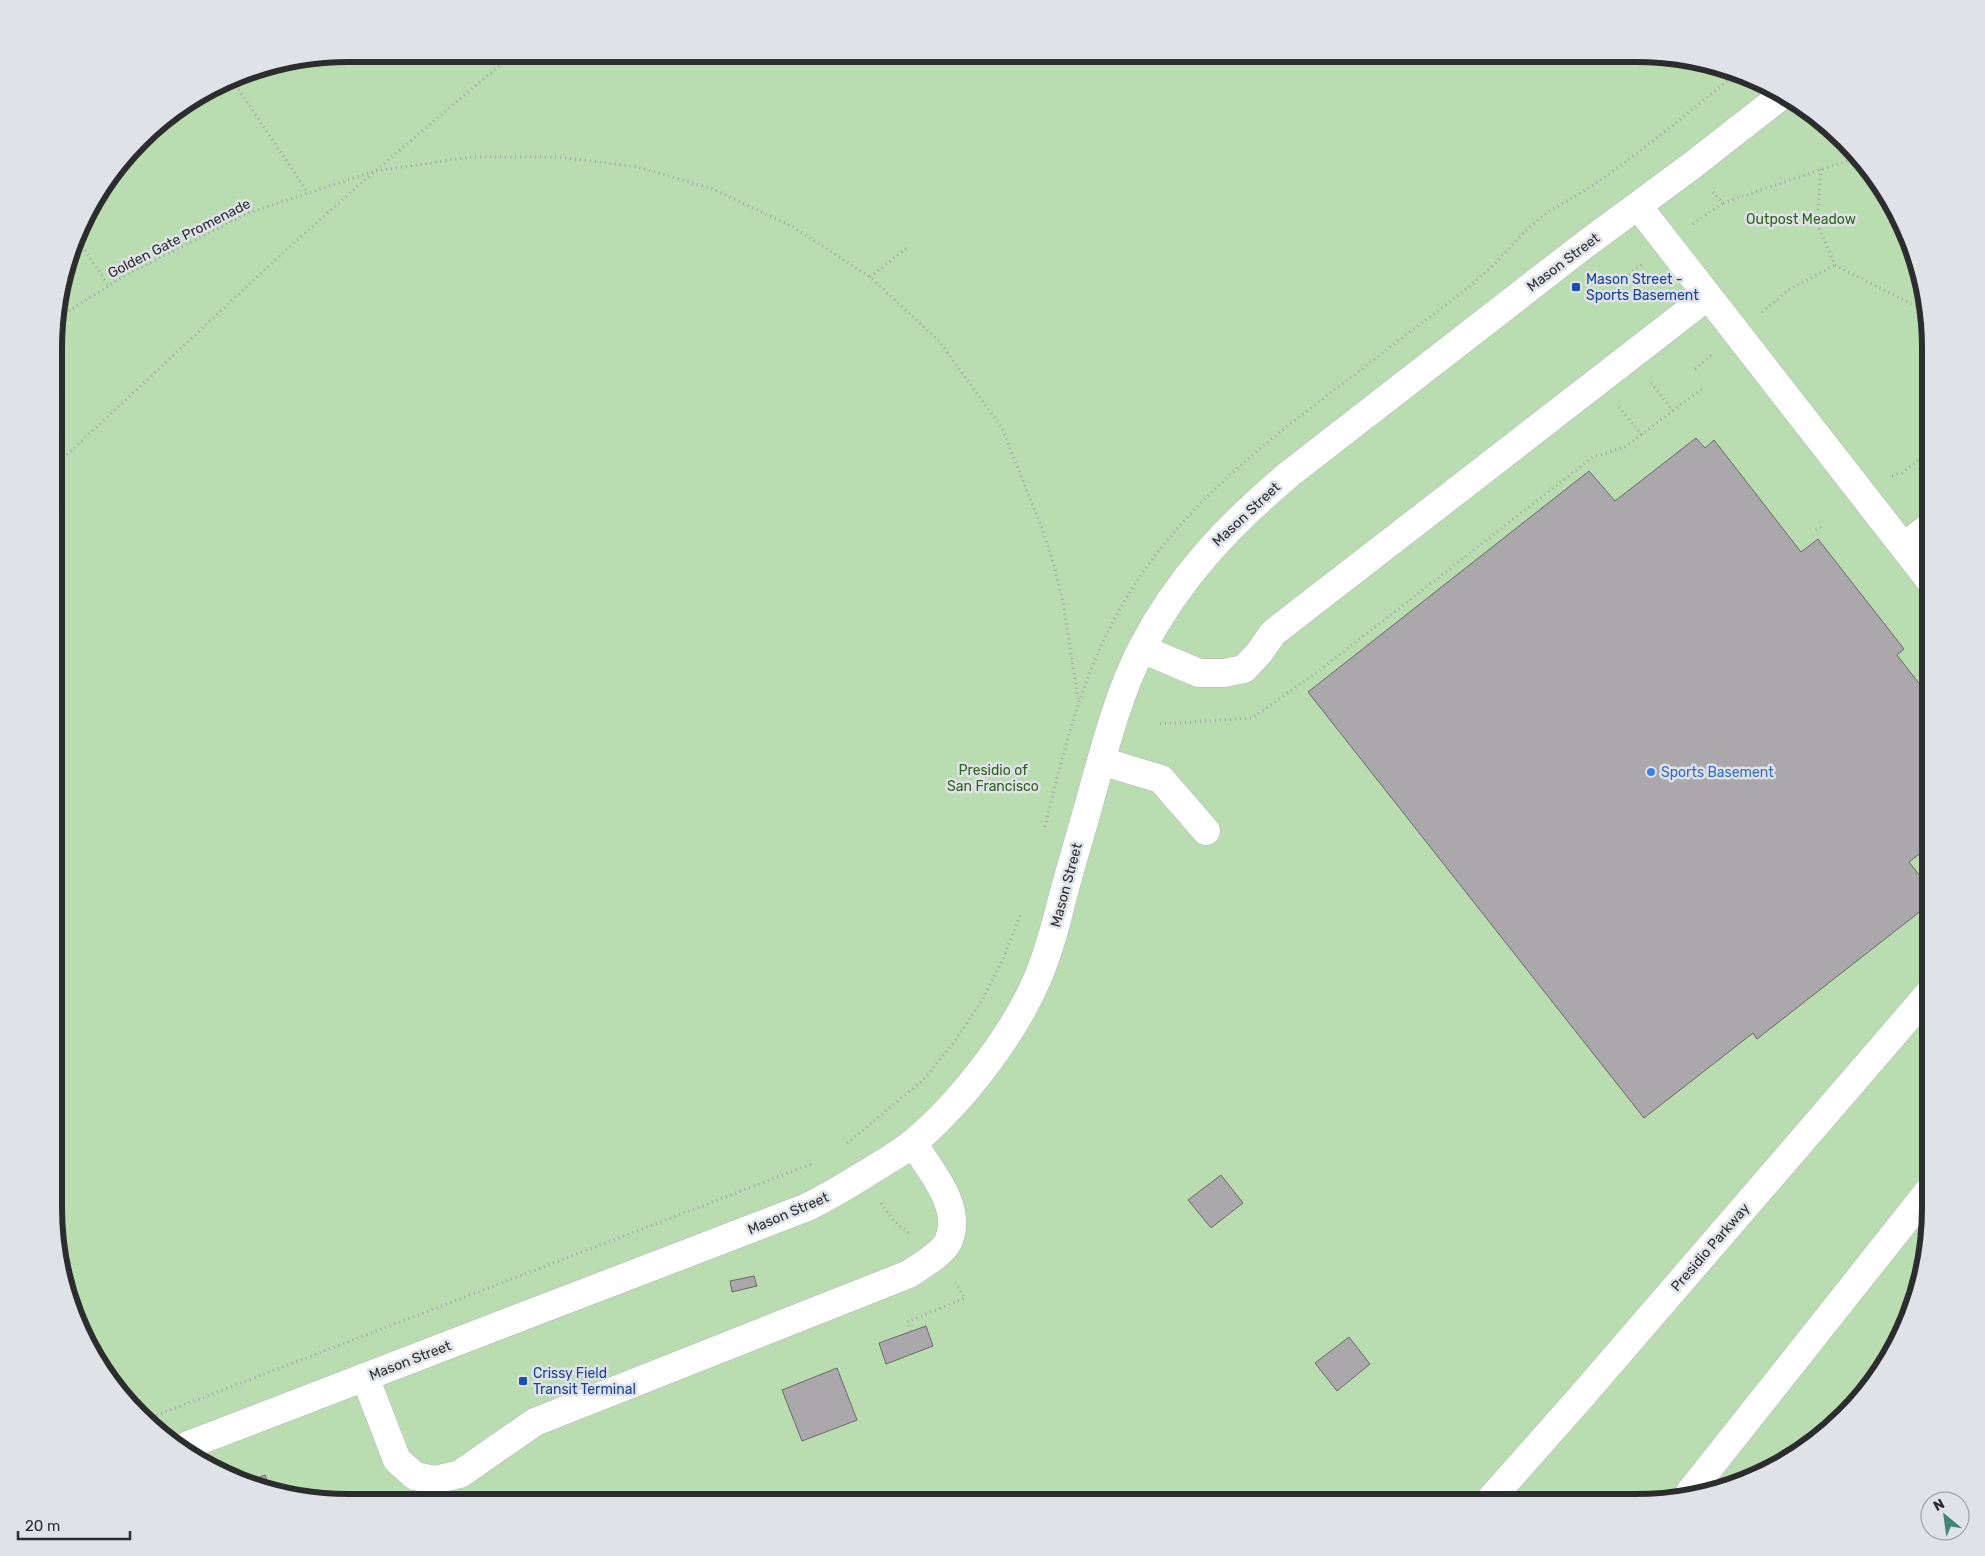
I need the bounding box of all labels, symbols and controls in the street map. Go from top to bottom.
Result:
street label: Golden Gate Promenade [105,195,254,282]
park label: Outpost Meadow [1746,211,1856,228]
street label: Mason Street [1524,229,1603,295]
place label: Mason Street - Sports Basement [1586,271,1699,304]
marker: Mason Street - Sports Basement [1570,281,1582,293]
street label: Mason Street [1209,478,1284,550]
park label: Presidio of San Francisco [947,762,1039,795]
place label: Sports Basement [1661,764,1774,781]
marker: Sports Basement [1645,766,1657,778]
street label: Mason Street [1047,841,1086,929]
street label: Mason Street [745,1189,832,1238]
street label: Presidio Parkway [1667,1200,1753,1295]
street label: Mason Street [367,1337,454,1384]
place label: Crissy Field Transit Terminal [533,1365,636,1398]
marker: Crissy Field Transit Terminal [517,1375,529,1387]
north arrow [1920,1491,1970,1541]
text: N [1930,1495,1947,1515]
scale bar [18,1508,130,1540]
text: 20 m [25,1517,60,1535]

